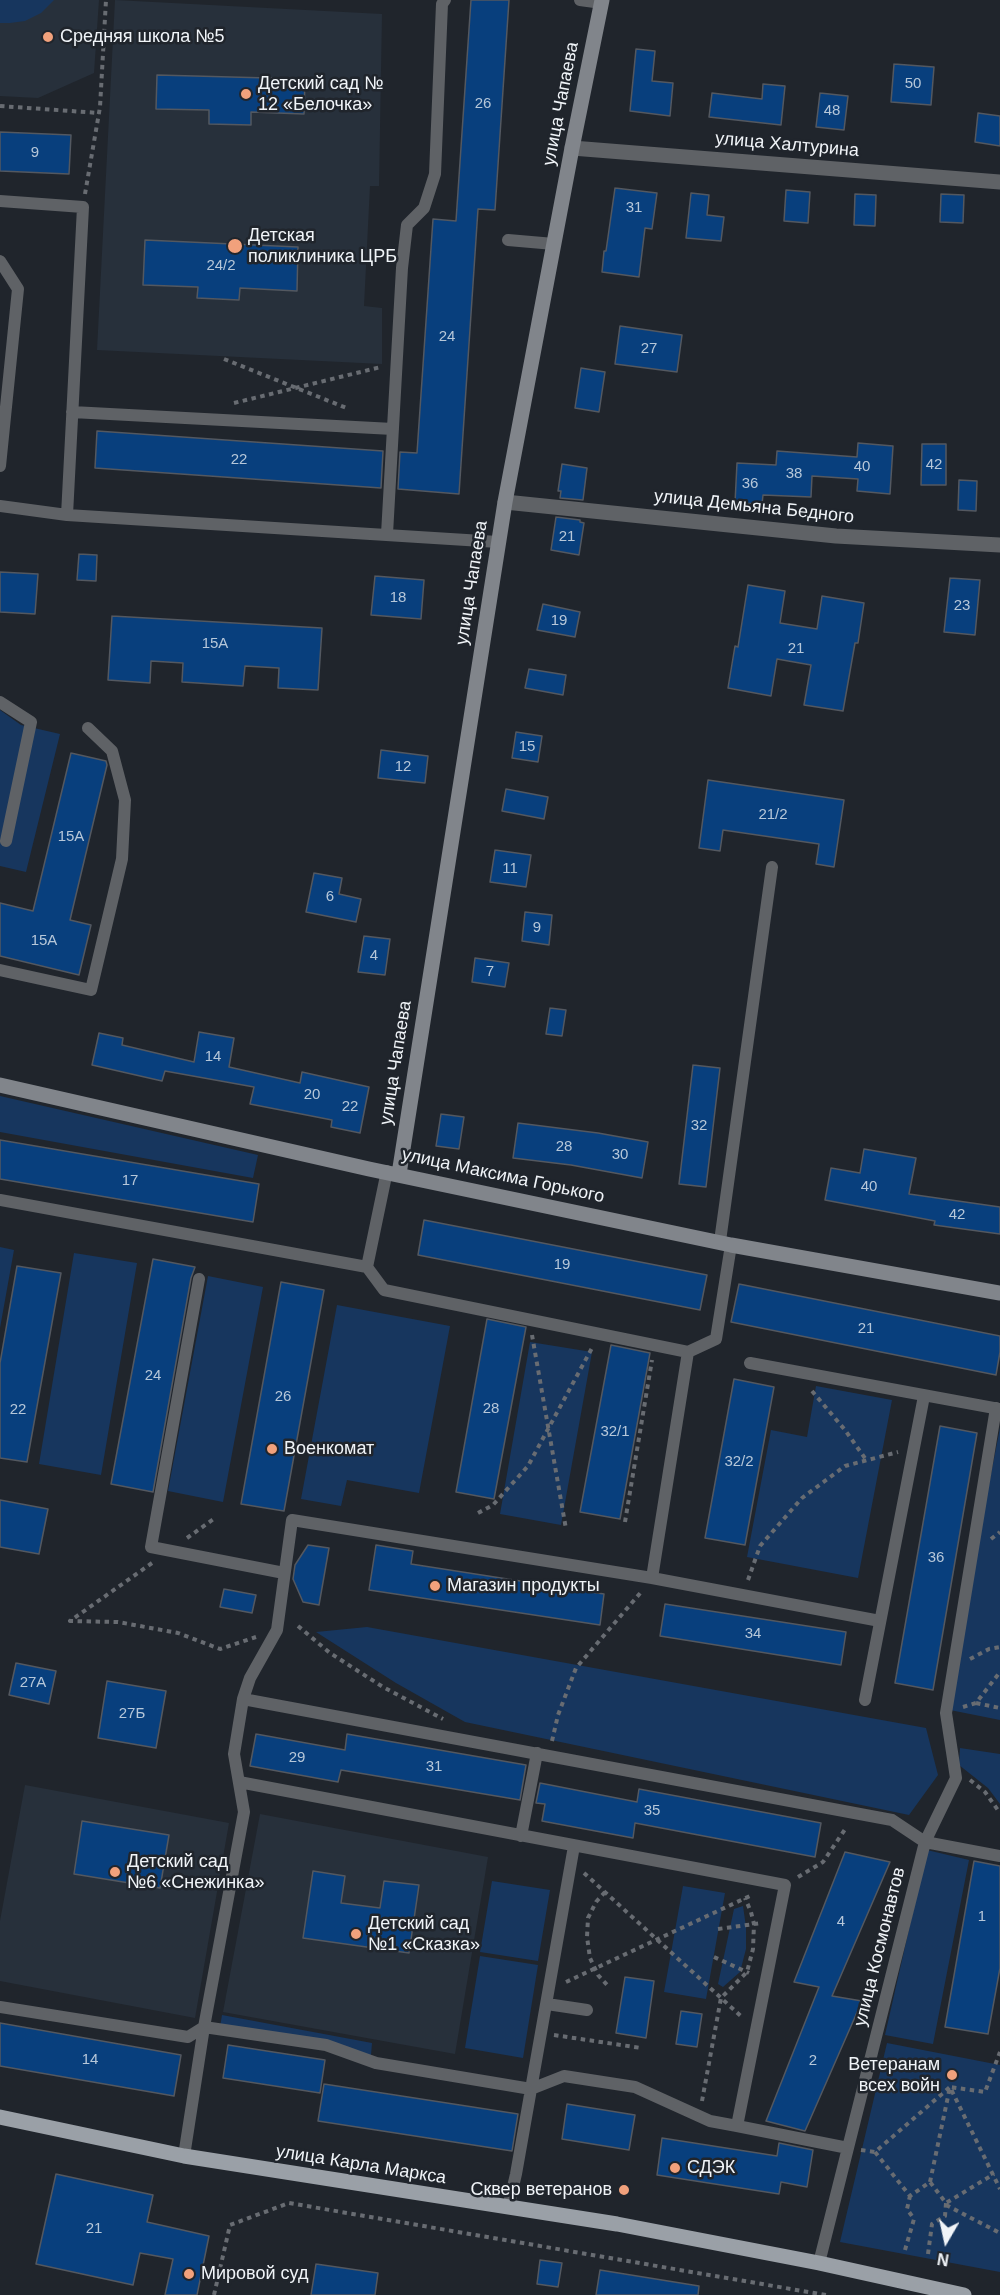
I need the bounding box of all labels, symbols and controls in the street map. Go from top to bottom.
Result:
place label: Средняя школа №5 [60,26,225,48]
marker: Средняя школа №5 [41,30,55,44]
street label: улица Чапаева [538,40,584,168]
place label: Детский сад № 12 «Белочка» [258,73,383,116]
house number: 50 [905,75,921,93]
marker: Детский сад № 12 «Белочка» [239,87,253,101]
house number: 26 [475,95,491,113]
house number: 48 [824,102,840,120]
street label: улица Халтурина [714,128,860,162]
house number: 9 [31,144,39,162]
house number: 31 [626,199,642,217]
place label: Детская поликлиника ЦРБ [248,225,397,268]
marker: Детская поликлиника ЦРБ [226,237,244,255]
house number: 24/2 [206,257,236,275]
house number: 24 [439,328,455,346]
house number: 27 [641,340,657,358]
house number: 22 [231,451,247,469]
house number: 42 [926,456,942,474]
house number: 40 [854,458,870,476]
house number: 38 [786,465,802,483]
house number: 36 [742,475,758,493]
street label: улица Демьяна Бедного [653,486,855,528]
street label: улица Чапаева [452,519,492,647]
house number: 21 [559,528,575,546]
house number: 18 [390,589,406,607]
house number: 23 [954,597,970,615]
house number: 19 [551,612,567,630]
house number: 15А [202,635,228,653]
house number: 21 [788,640,804,658]
house number: 15 [519,738,535,756]
house number: 12 [395,758,411,776]
house number: 21/2 [758,806,788,824]
house number: 15А [58,828,84,846]
house number: 11 [502,860,518,878]
house number: 6 [326,888,334,906]
house number: 9 [533,919,541,937]
house number: 15А [31,932,57,950]
house number: 4 [370,947,378,965]
house number: 7 [486,963,494,981]
street label: улица Чапаева [376,999,416,1127]
house number: 14 [205,1048,221,1066]
house number: 20 [304,1086,320,1104]
house number: 22 [342,1098,358,1116]
house number: 32 [691,1117,707,1135]
house number: 28 [556,1138,572,1156]
street label: улица Максима Горького [400,1144,606,1208]
house number: 30 [612,1146,628,1164]
house number: 17 [122,1172,138,1190]
house number: 40 [861,1178,877,1196]
house number: 42 [949,1206,965,1224]
house number: 19 [554,1256,570,1274]
house number: 21 [858,1320,874,1338]
house number: 24 [145,1367,161,1385]
house number: 26 [275,1388,291,1406]
house number: 28 [483,1400,499,1418]
house number: 22 [10,1401,26,1419]
house number: 32/1 [600,1423,630,1441]
place label: Военкомат [284,1438,374,1460]
marker: Военкомат [265,1442,279,1456]
house number: 32/2 [724,1453,754,1471]
house number: 36 [928,1549,944,1567]
place label: Магазин продукты [447,1575,600,1597]
marker: Магазин продукты [428,1579,442,1593]
house number: 34 [745,1625,761,1643]
house number: 27А [20,1674,46,1692]
house number: 27Б [119,1705,145,1723]
house number: 29 [289,1749,305,1767]
house number: 31 [426,1758,442,1776]
house number: 35 [644,1802,660,1820]
place label: Детский сад №6 «Снежинка» [127,1851,264,1894]
marker: Детский сад №6 «Снежинка» [108,1865,122,1879]
street label: улица Космонавтов [850,1865,910,2029]
house number: 1 [978,1908,986,1926]
place label: Детский сад №1 «Сказка» [368,1913,480,1956]
house number: 4 [837,1913,845,1931]
marker: Детский сад №1 «Сказка» [349,1927,363,1941]
house number: 14 [82,2051,98,2069]
house number: 2 [809,2052,817,2070]
place label: Ветеранам всех войн [848,2054,940,2096]
marker: Ветеранам всех войн [945,2068,959,2082]
street label: улица Карла Маркса [274,2141,448,2189]
place label: СДЭК [687,2157,735,2179]
marker: СДЭК [668,2161,682,2175]
place label: Сквер ветеранов [470,2179,612,2201]
marker: Сквер ветеранов [617,2183,631,2197]
north arrow [916,2211,976,2271]
house number: 21 [86,2220,102,2238]
text: N [936,2250,950,2269]
place label: Мировой суд [201,2263,308,2285]
marker: Мировой суд [182,2267,196,2281]

